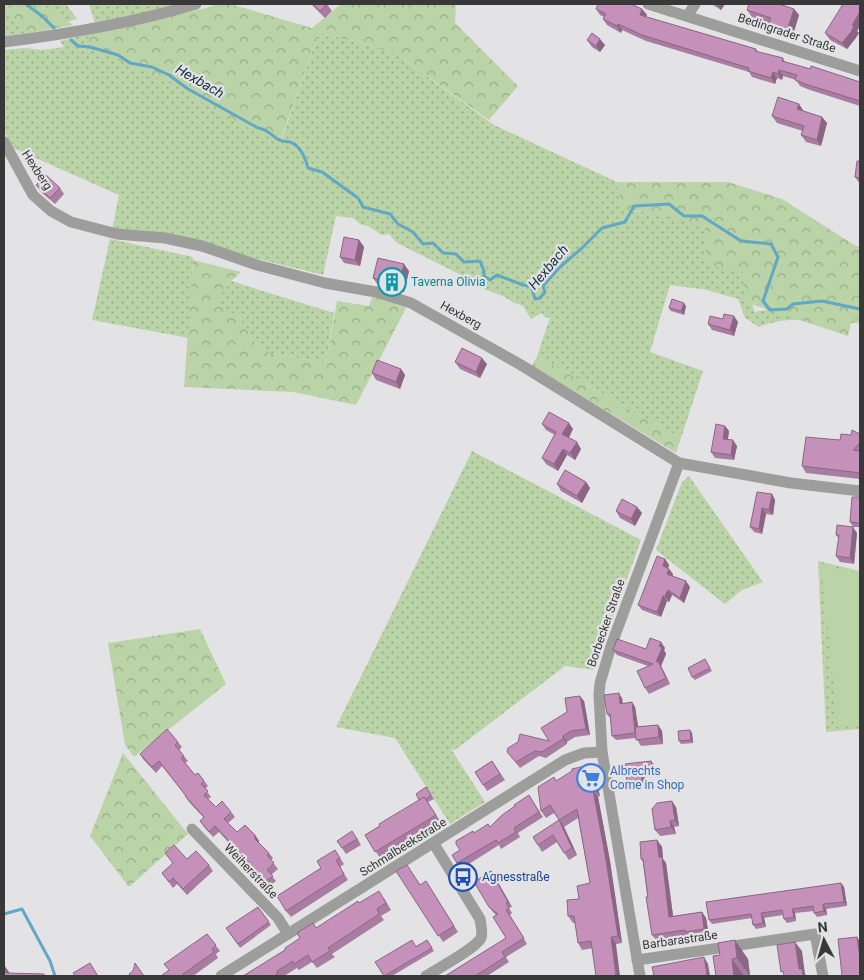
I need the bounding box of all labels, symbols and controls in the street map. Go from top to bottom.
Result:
street label: Bedingrader Straße [736,11,838,55]
water label: Hexbach [173,61,227,101]
street label: Hexberg [19,147,55,193]
water label: Hexbach [525,241,571,293]
building icon: Taverna Olivia [377,267,407,297]
place label: Taverna Olivia [411,275,486,289]
street label: Hexberg [438,298,484,332]
street label: Borbecker Straße [584,577,628,669]
supermarket icon: Albrechts Come in Shop [576,763,606,793]
place label: Albrechts Come in Shop [610,764,685,792]
street label: Schmalbeekstraße [357,815,449,879]
street label: Weiherstraße [221,841,281,901]
bus stop icon: Agnesstraße [448,862,478,892]
place label: Agnesstraße [482,870,550,884]
north arrow [799,915,849,965]
text: N [817,919,828,936]
street label: Barbarastraße [642,928,718,952]

